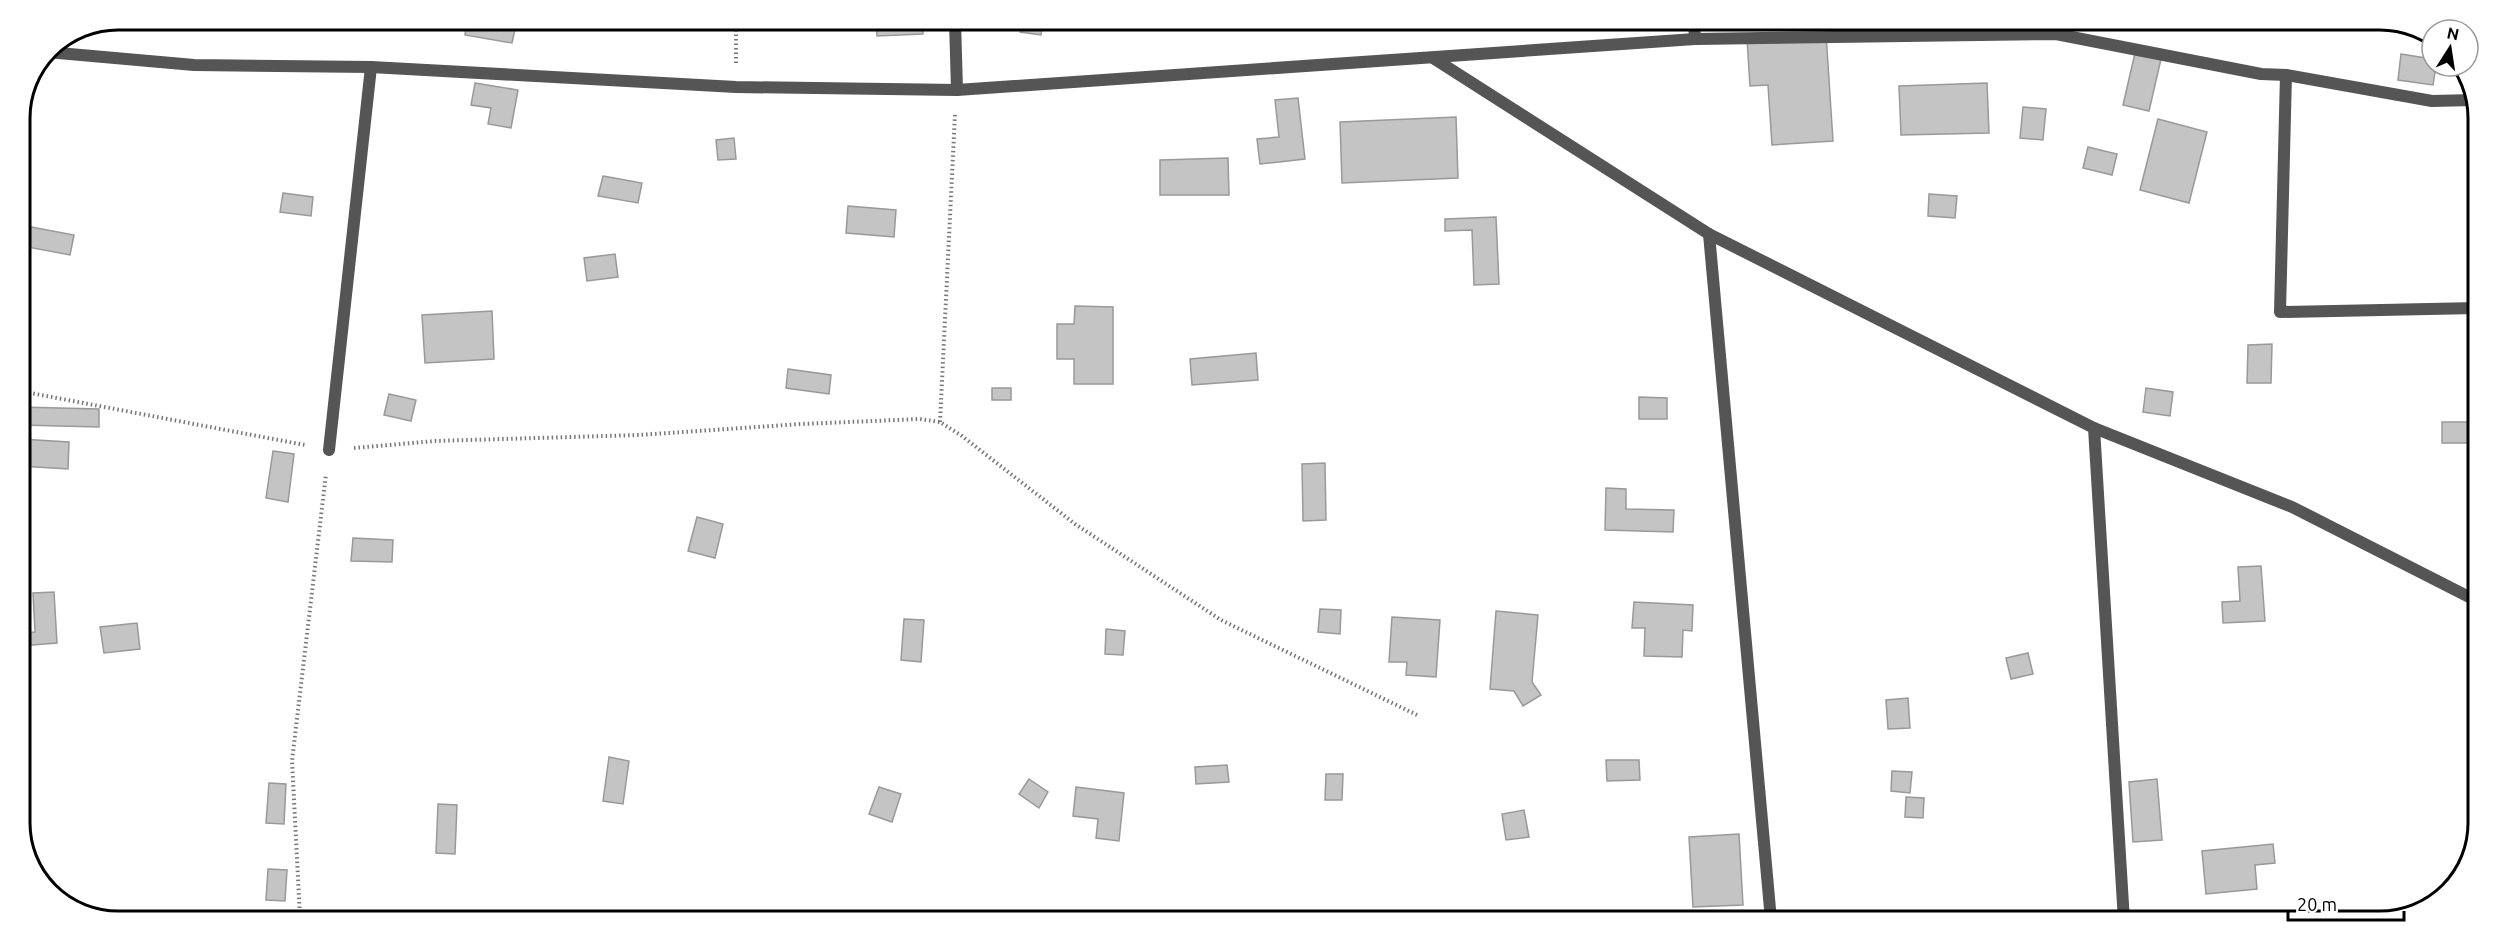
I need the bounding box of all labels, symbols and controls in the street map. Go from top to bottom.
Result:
north arrow [2420,18,2480,78]
text: N [2445,23,2461,43]
scale bar [2288,884,2404,922]
text: 20 m [2297,894,2337,914]

